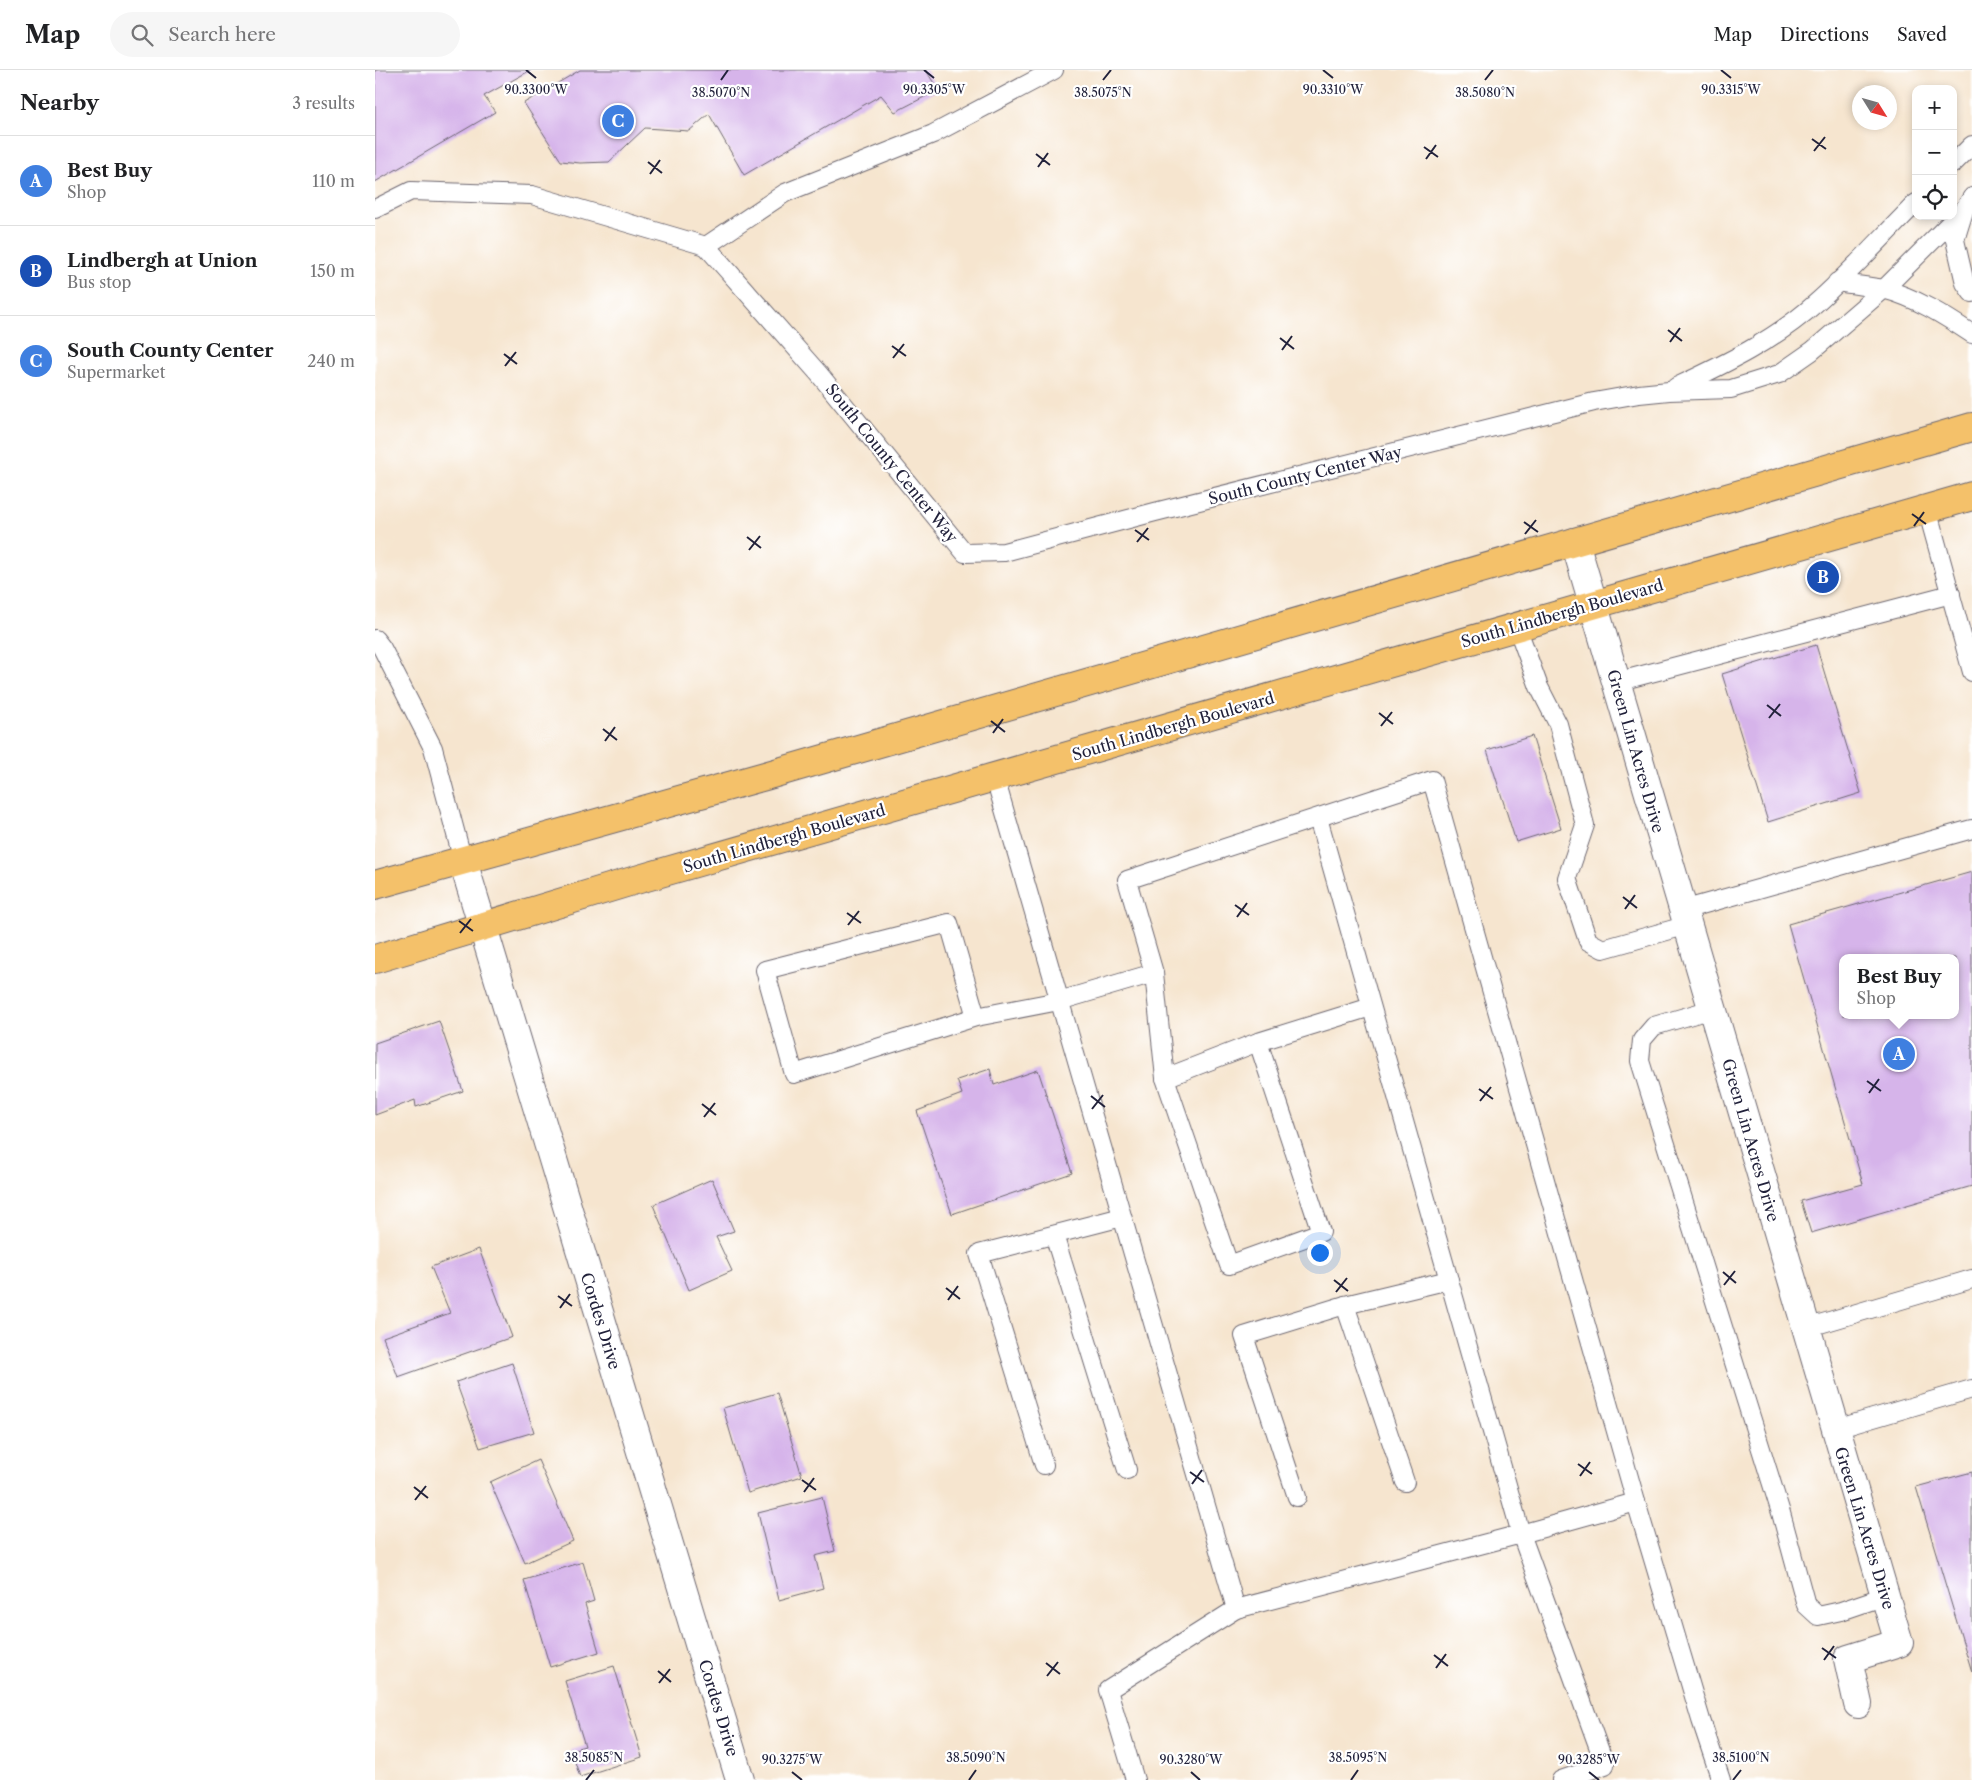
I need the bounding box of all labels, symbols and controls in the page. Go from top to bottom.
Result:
search box [110,12,460,57]
text: Map [25,20,80,49]
icon: search [128,21,156,49]
text: Search here [168,23,276,46]
text: Map [1713,24,1752,46]
text: Directions [1780,24,1869,46]
text: Saved [1897,24,1947,46]
text: 90.3300°W [504,82,568,97]
text: 90.3305°W [903,82,966,97]
text: 90.3310°W [1303,82,1364,97]
text: 90.3315°W [1701,82,1762,97]
text: 38.5070°N [692,85,750,100]
text: 38.5075°N [1074,85,1132,100]
text: 38.5080°N [1455,85,1515,100]
north arrow [1852,85,1897,130]
map controls [1912,85,1957,220]
button: + [1912,85,1957,130]
text: Nearby [20,90,99,115]
text: 3 results [292,93,355,113]
pin: C [602,102,634,140]
button: − [1912,130,1957,175]
text: Best Buy [67,159,152,182]
text: A [30,171,42,191]
text: 110 m [312,171,355,191]
button: locate [1912,175,1957,220]
text: Shop [67,182,106,202]
text: Lindbergh at Union [67,249,258,272]
text: B [30,261,42,281]
text: 150 m [310,261,355,281]
text: Bus stop [67,272,131,292]
text: South County Center [67,339,274,362]
text: C [30,351,42,371]
text: 240 m [307,351,355,371]
text: Supermarket [67,362,165,382]
street label: South County Center Way [822,380,963,547]
street label: South County Center Way [1206,441,1405,509]
pin: B [1807,558,1839,596]
street label: South Lindbergh Boulevard [1459,574,1666,651]
street label: Green Lin Acres Drive [1603,667,1669,835]
street label: South Lindbergh Boulevard [1070,687,1277,764]
street label: South Lindbergh Boulevard [681,799,888,876]
popup [1839,954,1959,1019]
text: Best Buy [1857,965,1941,988]
text: Shop [1857,988,1896,1008]
pin: A [1883,1035,1915,1073]
street label: Green Lin Acres Drive [1718,1056,1784,1224]
your location [1307,1240,1333,1266]
street label: Cordes Drive [577,1270,625,1372]
street label: Green Lin Acres Drive [1831,1444,1899,1612]
street label: Cordes Drive [695,1657,743,1759]
text: 38.5085°N [565,1750,623,1765]
text: 38.5090°N [946,1750,1006,1765]
text: 38.5095°N [1329,1750,1387,1765]
text: 38.5100°N [1712,1750,1770,1765]
text: 90.3275°W [762,1752,823,1767]
text: 90.3280°W [1160,1752,1223,1767]
text: 90.3285°W [1558,1752,1621,1767]

